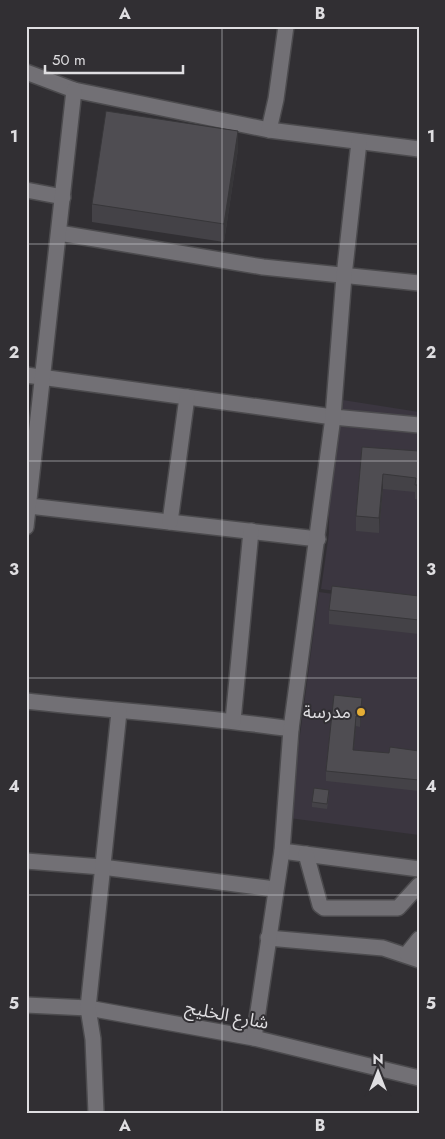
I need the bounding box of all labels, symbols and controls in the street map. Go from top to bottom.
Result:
text: A [118,2,131,25]
text: B [315,2,325,25]
scale bar [45,42,182,74]
text: 50 m [52,49,86,71]
text: 1 [10,125,18,148]
text: 1 [427,125,435,148]
text: 2 [9,341,19,364]
text: 2 [426,341,436,364]
text: 3 [9,558,19,581]
text: 3 [426,558,436,581]
place label: مدرسة [303,699,351,725]
marker: مدرسة [355,706,367,718]
text: 4 [8,775,20,798]
text: 4 [425,775,437,798]
text: 5 [9,992,19,1015]
text: 5 [426,992,436,1015]
street label: شارع الخليج [183,994,271,1037]
north arrow [352,1046,402,1096]
text: N [372,1049,384,1069]
text: A [118,1114,131,1137]
text: B [315,1114,325,1137]

